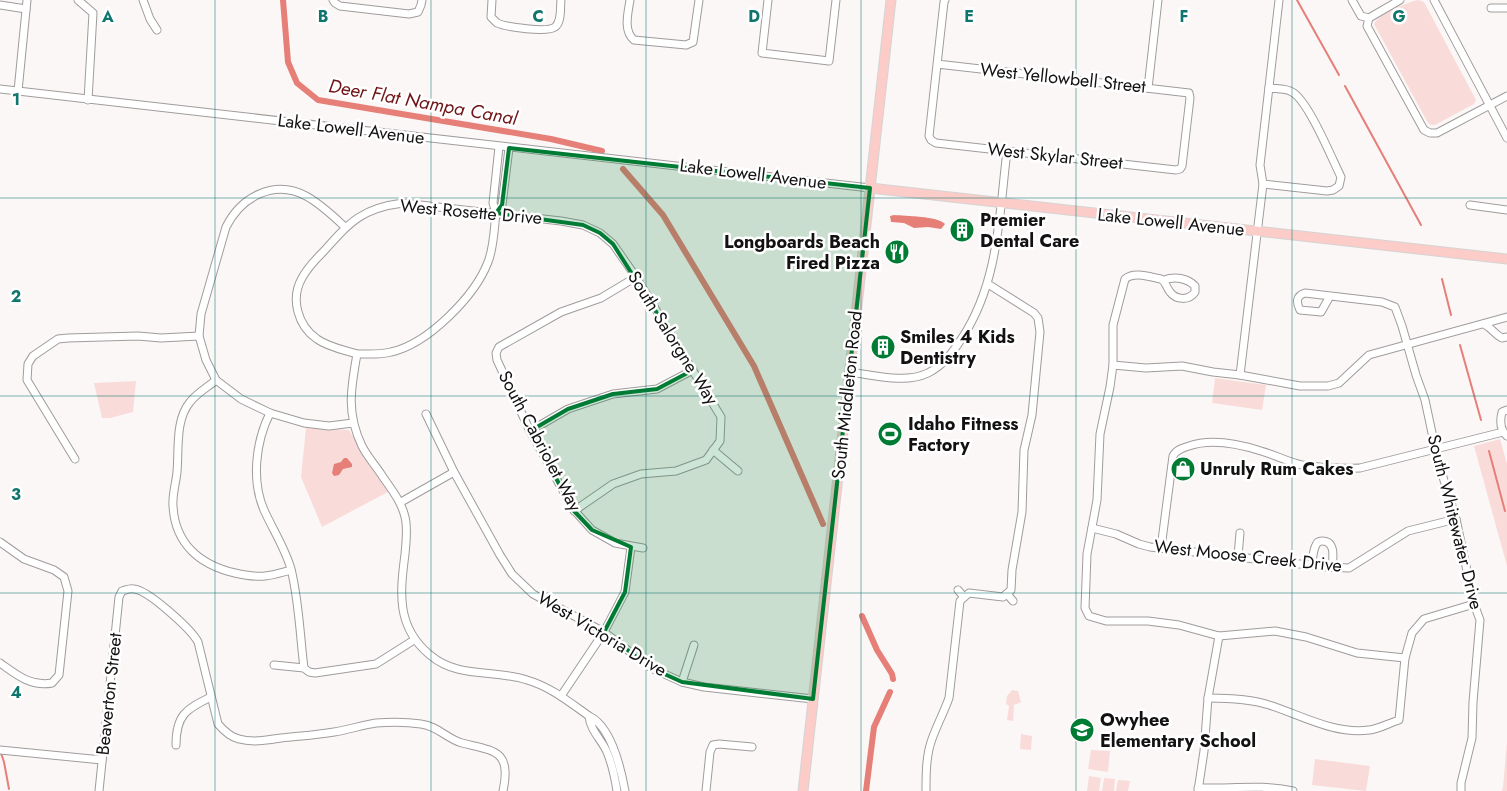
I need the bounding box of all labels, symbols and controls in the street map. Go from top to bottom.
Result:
text: A [101,5,114,28]
text: B [318,5,328,28]
text: C [532,5,544,28]
text: D [748,5,760,28]
text: E [964,5,974,28]
text: F [1180,5,1188,28]
text: G [1392,5,1406,28]
street label: West Yellowbell Street [979,56,1148,100]
water label: Deer Flat Nampa Canal [327,72,520,132]
text: 1 [12,88,20,111]
street label: Lake Lowell Avenue [276,107,426,151]
street label: West Skylar Street [986,136,1125,176]
street label: Lake Lowell Avenue [678,152,828,196]
street label: West Rosette Drive [399,193,543,231]
street label: Lake Lowell Avenue [1096,201,1246,243]
place label: Premier Dental Care [980,207,1079,254]
building icon: Premier Dental Care [949,217,975,243]
place label: Longboards Beach Fired Pizza [724,229,880,276]
restaurant icon: Longboards Beach Fired Pizza [884,239,910,265]
street label: South Salorgne Way [621,266,725,410]
text: 2 [11,285,21,308]
street label: South Middleton Road [825,309,869,481]
place label: Smiles 4 Kids Dentistry [900,324,1015,371]
building icon: Smiles 4 Kids Dentistry [870,334,896,360]
street label: South Cabriolet Way [492,366,588,516]
place label: Idaho Fitness Factory [908,411,1019,458]
sports icon: Idaho Fitness Factory [877,421,903,447]
street label: South Whitewater Drive [1421,432,1489,612]
shop icon: Unruly Rum Cakes [1170,456,1196,482]
place label: Unruly Rum Cakes [1200,456,1353,482]
text: 3 [11,483,21,506]
street label: West Moose Creek Drive [1153,533,1343,579]
street label: West Victoria Drive [532,585,672,683]
street label: Beaverton Street [90,631,128,756]
text: 4 [10,681,22,704]
place label: Owyhee Elementary School [1100,707,1256,754]
school or university icon: Owyhee Elementary School [1069,717,1095,743]

